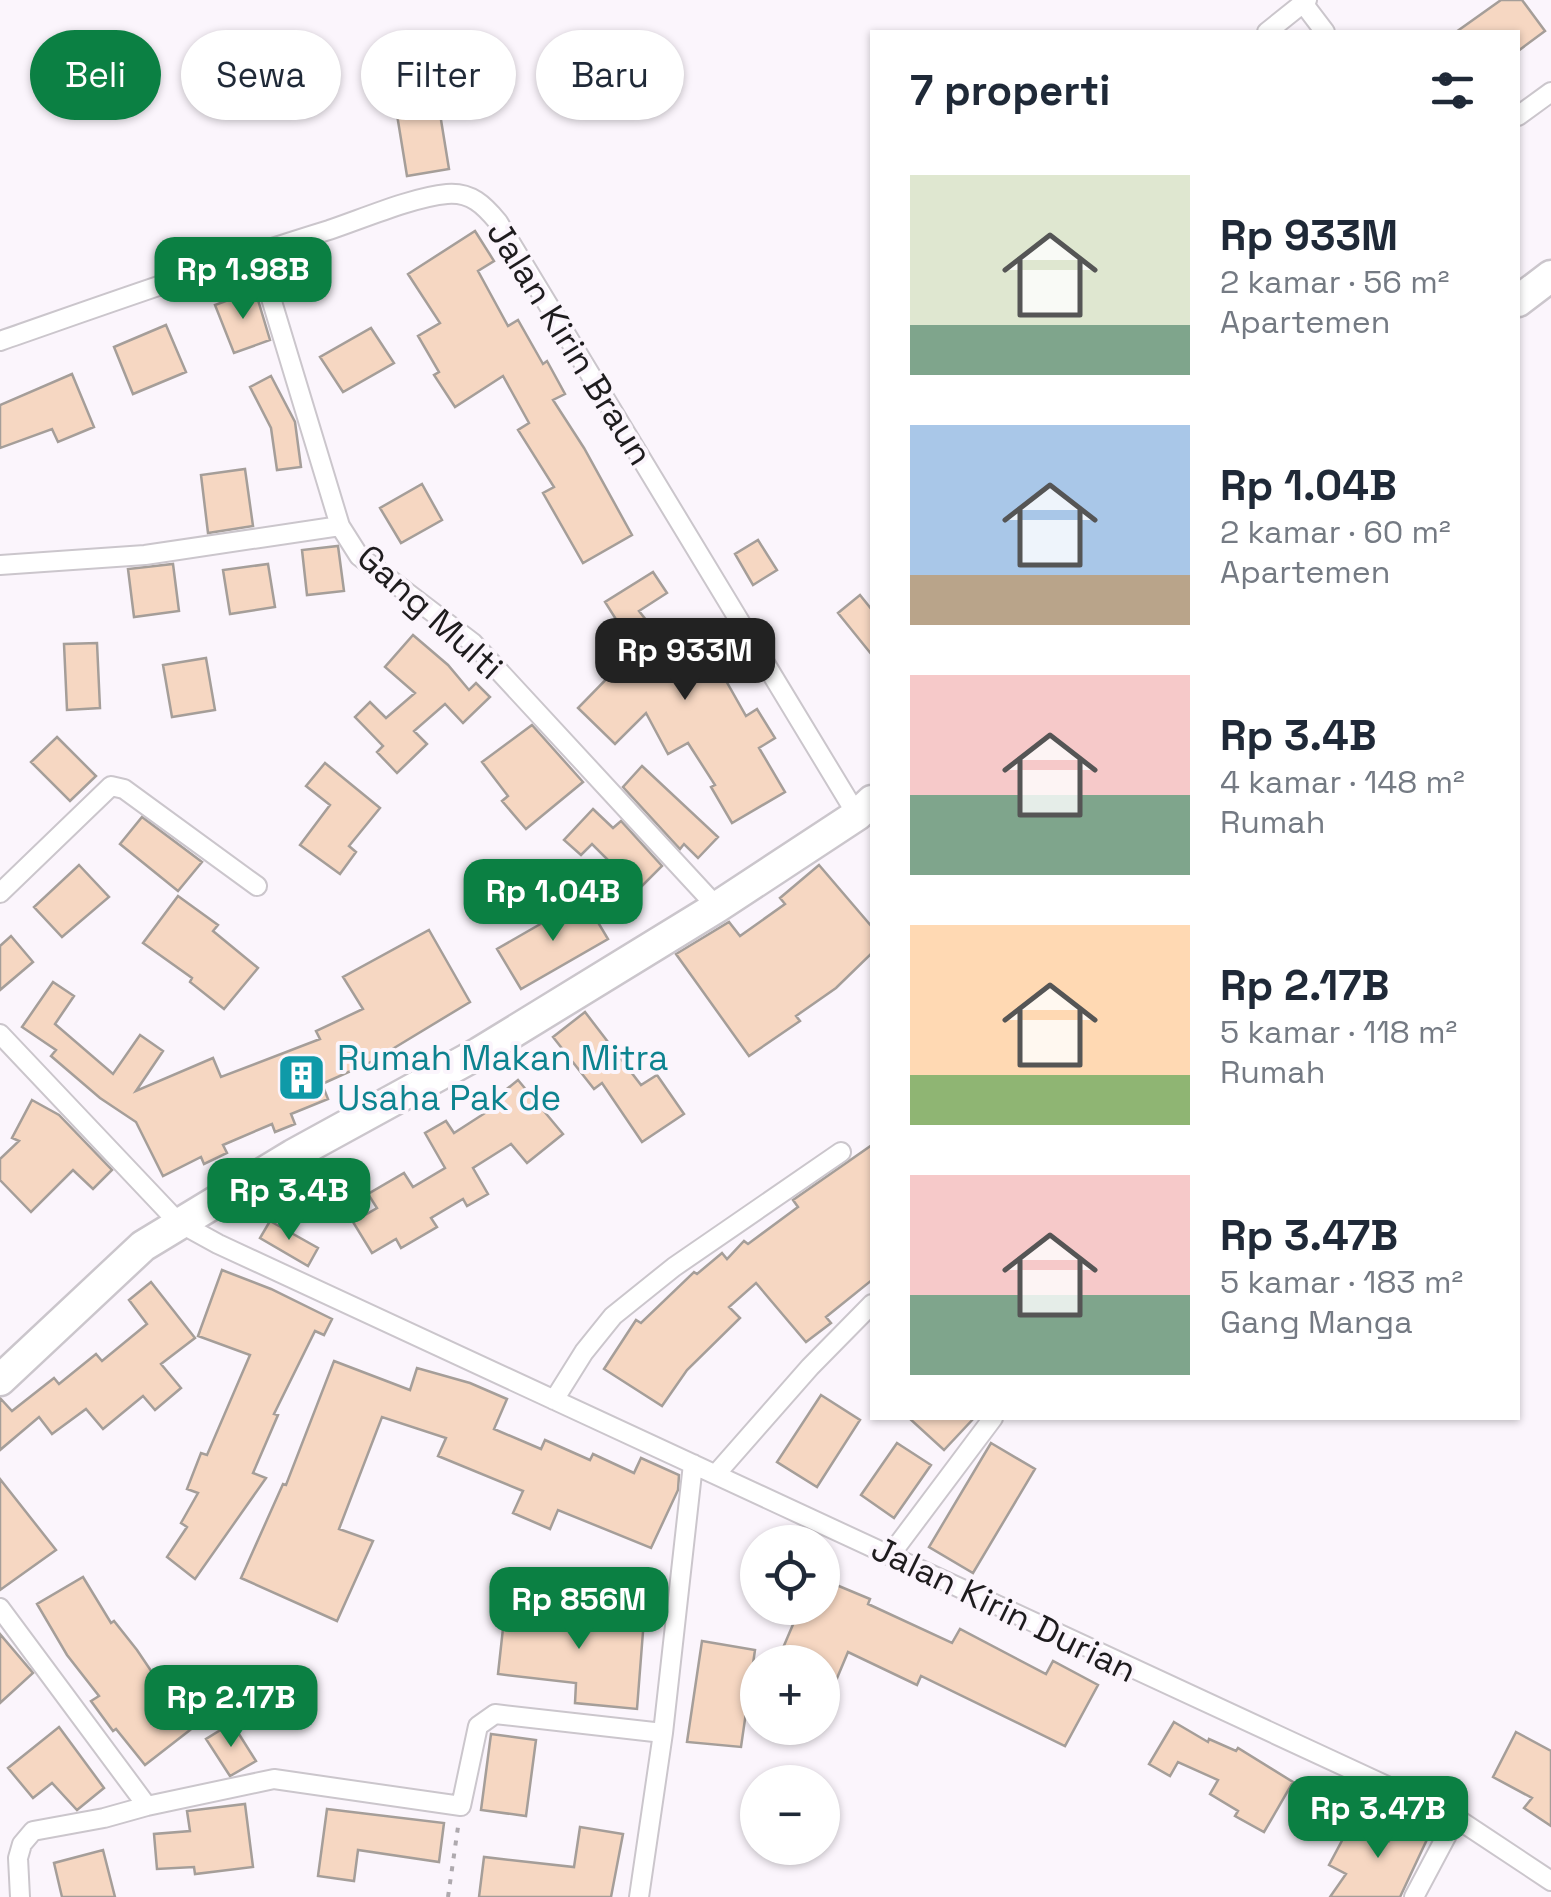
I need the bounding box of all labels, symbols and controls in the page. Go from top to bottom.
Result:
chip: Beli [30,30,161,120]
chip: Sewa [181,30,341,120]
chip: Filter [361,30,516,120]
chip: Baru [536,30,684,120]
icon: filters [1425,63,1480,118]
text: 7 properti [910,64,1110,117]
text: Rp 933M [1220,209,1398,262]
street label: Jalan Kirin Braun [477,213,663,473]
icon: home [990,215,1110,335]
pin: Rp 1.98B [140,237,346,322]
text: Rp 1.98B [177,249,309,289]
text: 2 kamar · 56 m² [1220,262,1449,302]
text: Apartemen [1220,302,1390,342]
text: Rp 1.04B [1220,459,1397,512]
icon: home [990,465,1110,585]
text: 2 kamar · 60 m² [1220,512,1451,552]
street label: Gang Multi [348,535,512,689]
text: Apartemen [1220,552,1390,592]
pin: Rp 933M [593,618,777,703]
text: Rp 933M [617,630,753,670]
text: Rp 3.4B [1220,709,1377,762]
icon: home [990,715,1110,835]
text: 4 kamar · 148 m² [1220,762,1465,802]
text: Rumah [1220,802,1325,842]
pin: Rp 1.04B [450,859,656,944]
text: Rp 1.04B [486,871,620,911]
text: Rp 2.17B [1220,959,1389,1012]
icon: home [990,965,1110,1085]
text: 5 kamar · 118 m² [1220,1012,1457,1052]
place label: Rumah Makan Mitra Usaha Pak de [337,1036,668,1120]
building icon: Rumah Makan Mitra Usaha Pak de [276,1052,328,1104]
text: Rumah [1220,1052,1325,1092]
pin: Rp 3.4B [197,1158,381,1243]
text: Rp 3.4B [229,1170,349,1210]
text: Rp 3.47B [1220,1209,1398,1262]
icon: home [990,1215,1110,1335]
text: 5 kamar · 183 m² [1220,1262,1463,1302]
text: Gang Manga [1220,1302,1413,1342]
map controls [740,1525,840,1865]
button: locate [740,1525,840,1625]
street label: Jalan Kirin Durian [864,1526,1144,1692]
pin: Rp 856M [487,1567,671,1652]
text: Rp 856M [511,1579,647,1619]
button: + [740,1645,840,1745]
pin: Rp 2.17B [128,1665,334,1750]
text: Rp 2.17B [166,1677,296,1717]
button: − [740,1765,840,1865]
pin: Rp 3.47B [1275,1776,1481,1861]
text: Rp 3.47B [1310,1788,1446,1828]

